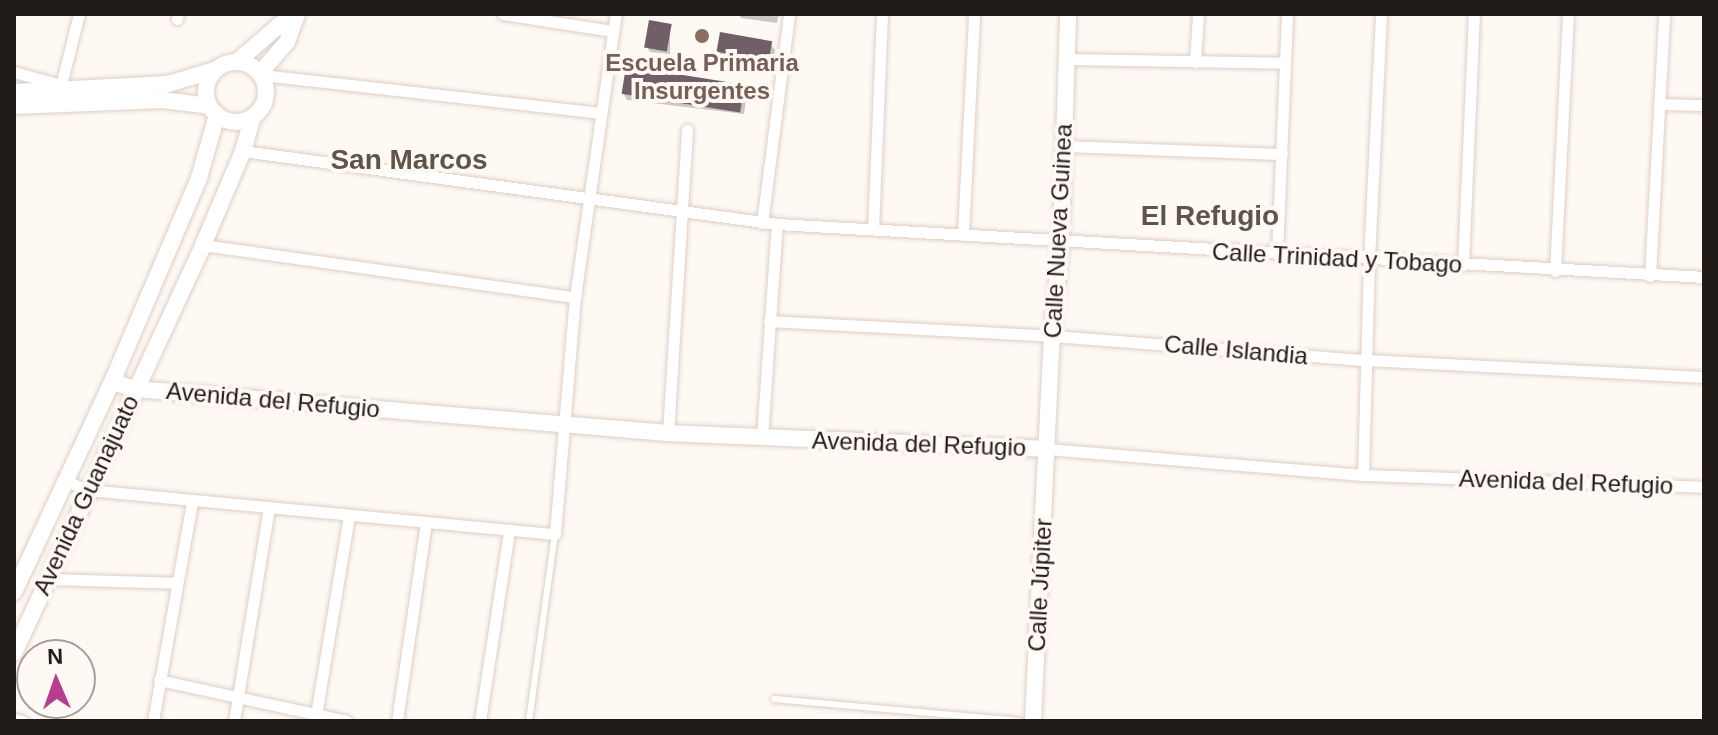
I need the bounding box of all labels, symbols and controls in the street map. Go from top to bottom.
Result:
marker: Escuela Primaria Insurgentes [693,27,711,45]
place label: Escuela Primaria Insurgentes [605,49,799,105]
street label: Calle Nueva Guinea [1038,123,1078,339]
district label: San Marcos [330,143,488,177]
district label: El Refugio [1141,199,1279,233]
street label: Calle Trinidad y Tobago [1211,237,1463,279]
street label: Calle Islandia [1163,329,1309,371]
street label: Avenida del Refugio [165,376,381,424]
street label: Avenida Guanajuato [27,391,145,599]
street label: Avenida del Refugio [811,426,1027,462]
street label: Avenida del Refugio [1458,464,1674,500]
street label: Calle Júpiter [1022,518,1058,652]
north arrow [16,639,96,719]
text: N [47,644,64,669]

